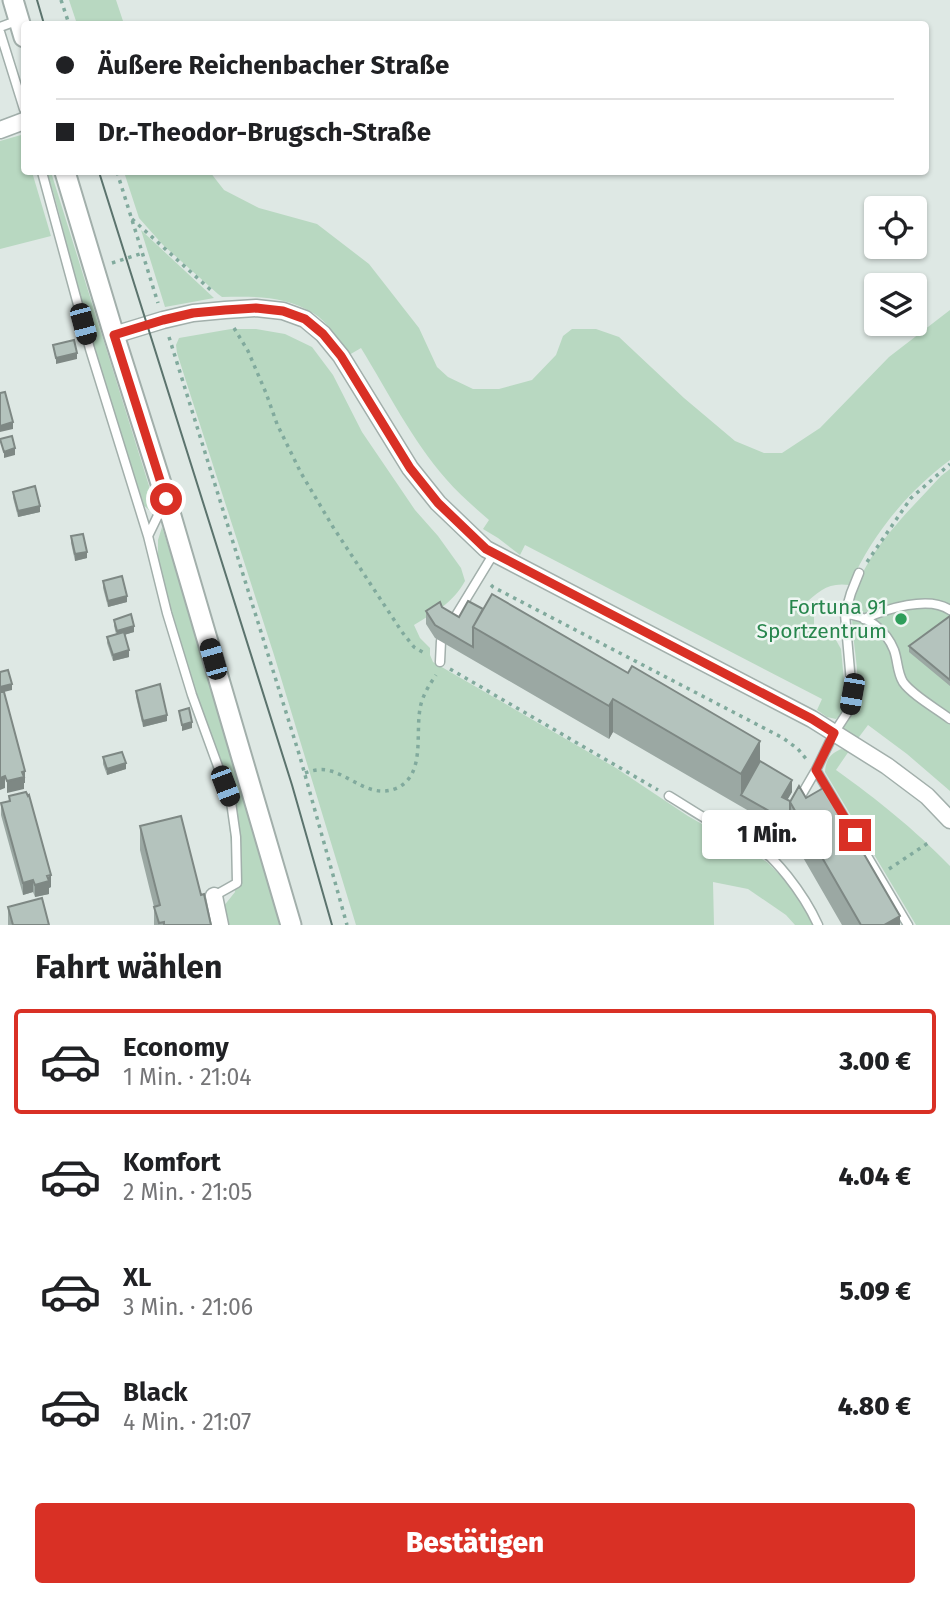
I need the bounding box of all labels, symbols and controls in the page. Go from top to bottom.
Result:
text: Äußere Reichenbacher Straße [98,50,449,81]
text: Dr.-Theodor-Brugsch-Straße [98,117,431,148]
map controls [864,196,927,336]
button: locate [864,196,927,259]
button: layers [864,273,927,336]
car [68,301,99,347]
route start [150,483,182,515]
place label: Fortuna 91 Sportzentrum [756,594,887,644]
marker: Fortuna 91 Sportzentrum [893,611,909,627]
car [198,636,229,682]
car [839,671,866,717]
car [208,763,243,809]
callout: 1 Min. [701,810,830,860]
route end [839,819,871,851]
text: 1 Min. [737,820,797,848]
text: Fahrt wählen [35,948,222,986]
icon: car [39,1030,102,1093]
text: Economy [123,1032,229,1063]
text: 3.00 € [839,1046,911,1077]
text: 1 Min. · 21:04 [123,1063,252,1091]
icon: car [39,1145,102,1208]
text: Komfort [123,1147,221,1178]
text: 4.04 € [838,1161,911,1192]
text: 2 Min. · 21:05 [123,1178,252,1206]
icon: car [39,1260,102,1323]
text: XL [123,1262,151,1293]
text: 5.09 € [839,1276,911,1307]
text: 3 Min. · 21:06 [123,1293,253,1321]
icon: car [39,1375,102,1438]
text: Black [123,1377,188,1408]
text: 4.80 € [838,1391,911,1422]
text: 4 Min. · 21:07 [123,1408,251,1436]
button: Bestätigen [35,1503,915,1583]

